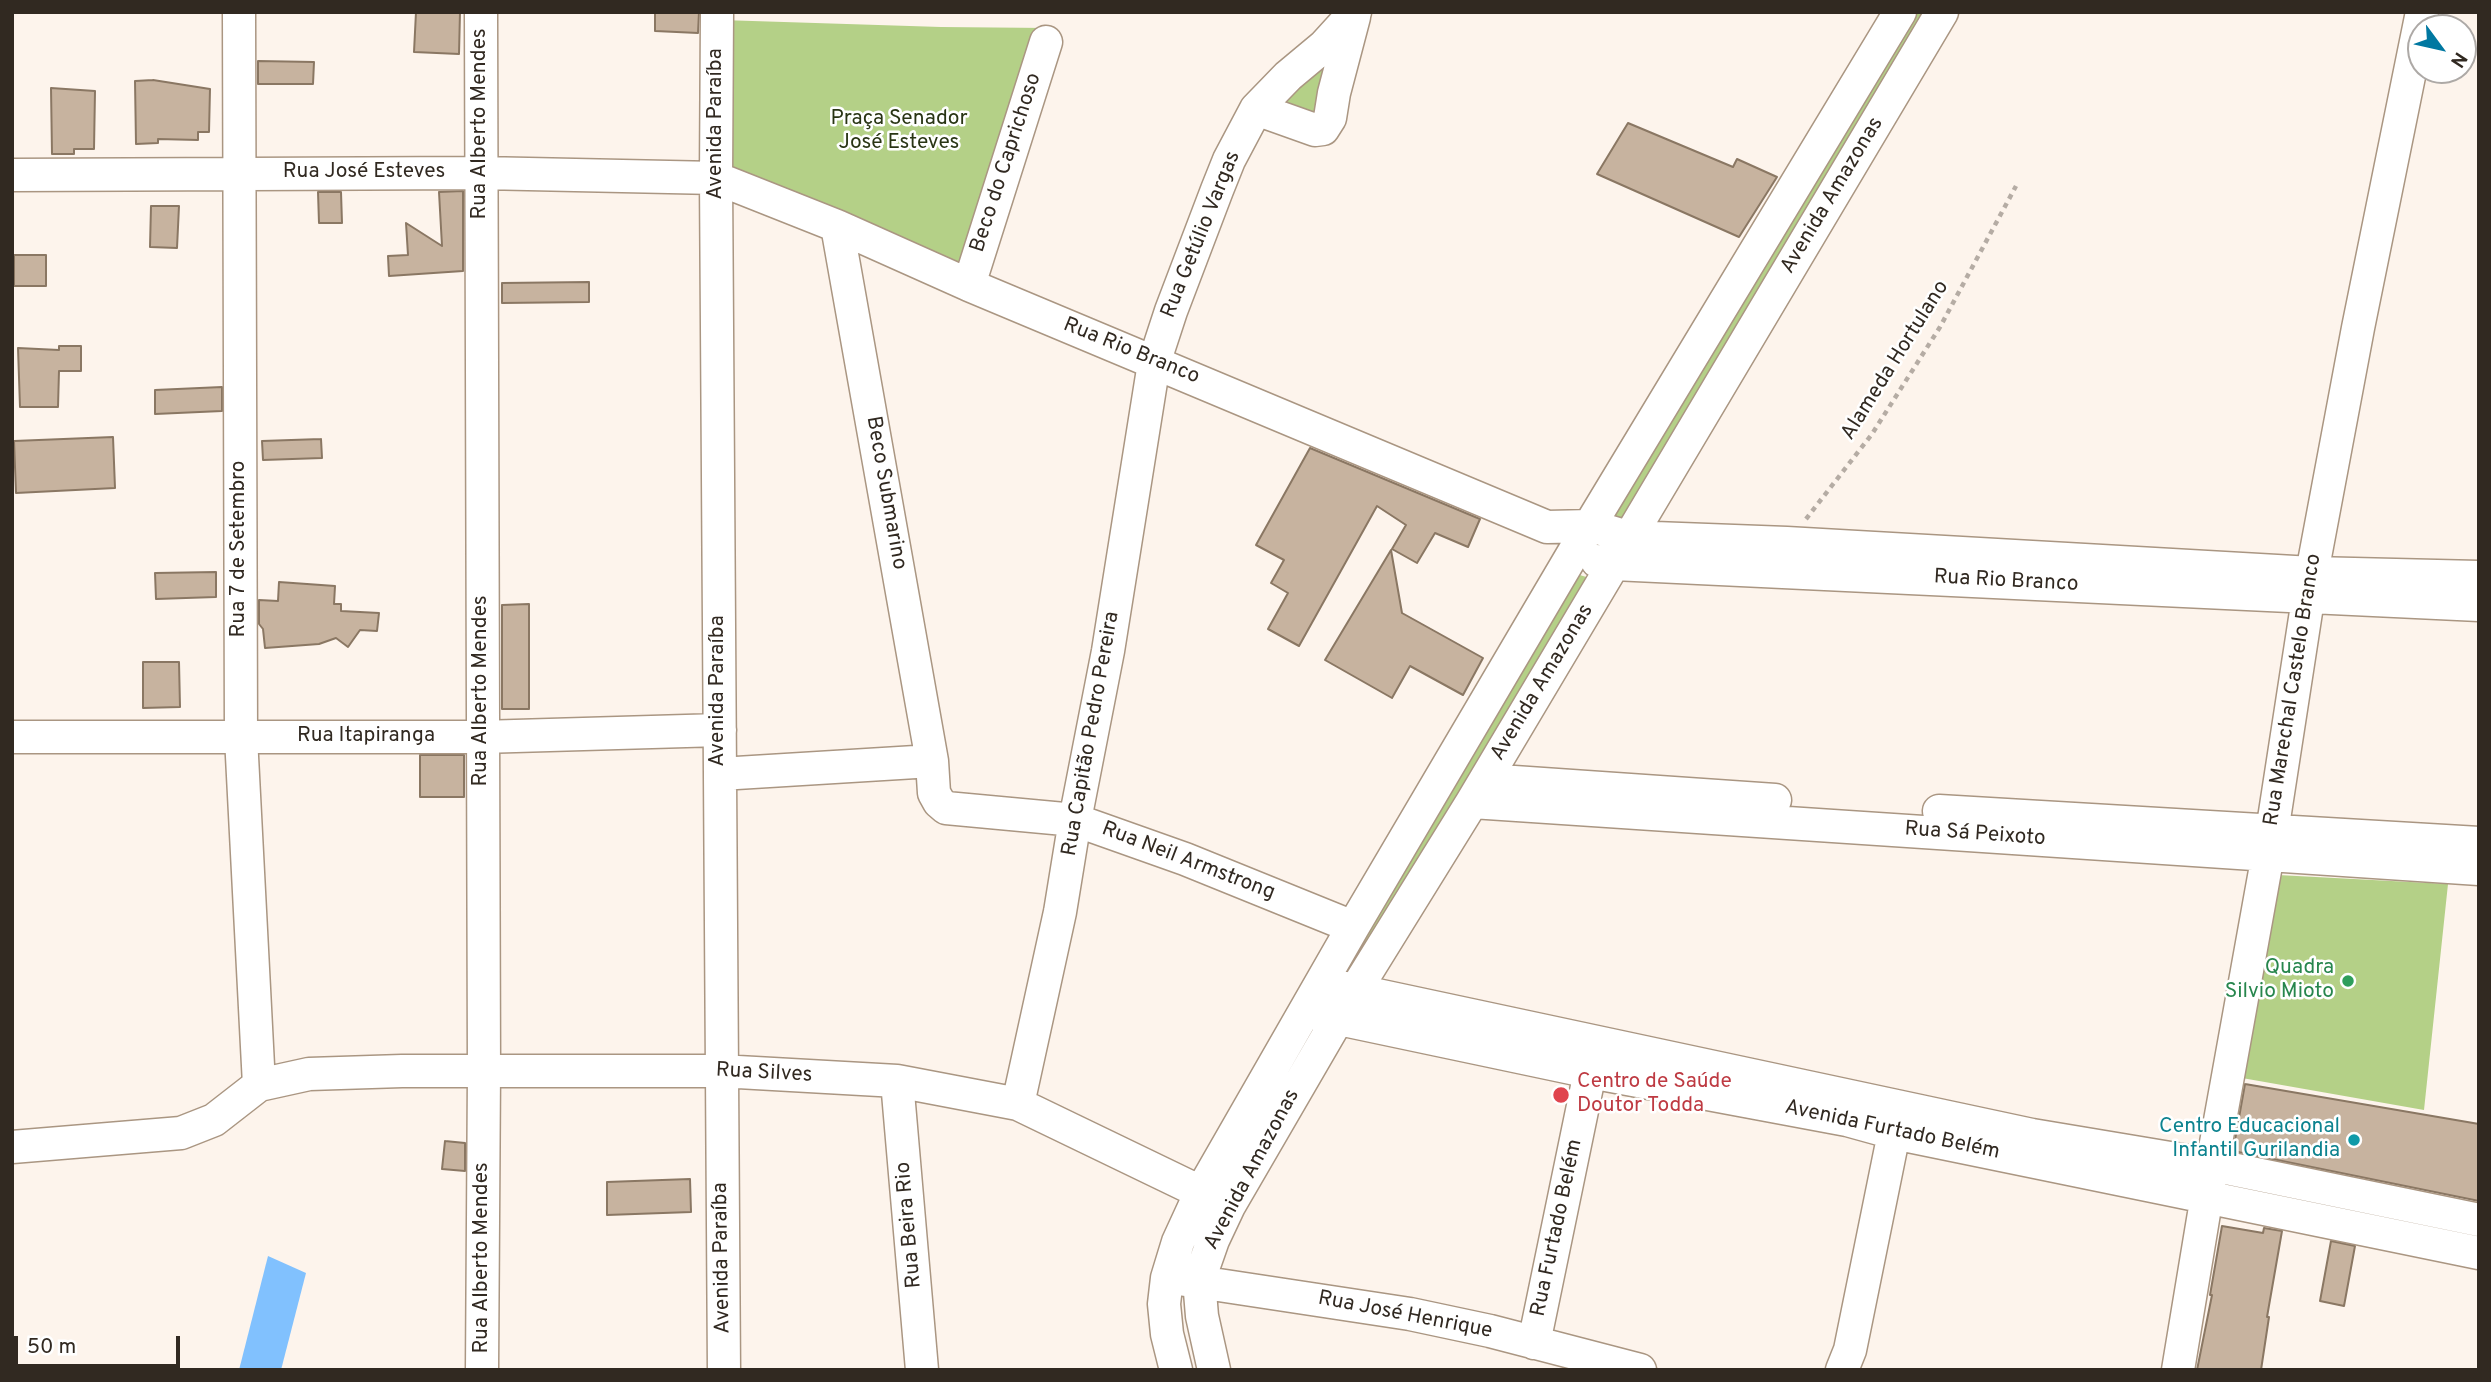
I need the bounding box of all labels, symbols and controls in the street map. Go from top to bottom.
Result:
north arrow [2407,14,2477,84]
street label: Rua Alberto Mendes [468,28,494,220]
text: N [2444,47,2472,72]
street label: Avenida Paraíba [704,48,730,200]
street label: Beco do Caprichoso [966,70,1048,256]
park label: Praça Senador José Esteves [830,107,968,157]
street label: Avenida Amazonas [1776,113,1890,279]
street label: Rua Getúlio Vargas [1157,148,1247,322]
street label: Rua José Esteves [283,160,445,186]
street label: Alameda Hortulano [1837,277,1955,445]
street label: Rua Rio Branco [1059,313,1203,391]
street label: Beco Submarino [859,414,911,572]
street label: Rua 7 de Setembro [227,461,253,637]
street label: Rua Marechal Castelo Branco [2260,552,2328,828]
street label: Rua Rio Branco [1933,566,2079,598]
street label: Rua Alberto Mendes [469,595,495,787]
street label: Avenida Amazonas [1486,600,1600,766]
street label: Rua Capitão Pedro Pereira [1058,610,1126,858]
street label: Avenida Paraíba [706,615,732,767]
street label: Rua Itapiranga [297,724,435,750]
street label: Rua Neil Armstrong [1098,817,1278,907]
street label: Rua Sá Peixoto [1904,818,2046,852]
place label: Quadra Silvio Mioto [2225,956,2334,1006]
marker: Quadra Silvio Mioto [2340,973,2356,989]
street label: Rua Silves [715,1059,813,1089]
place label: Centro de Saúde Doutor Todda [1577,1070,1732,1120]
street label: Avenida Amazonas [1200,1085,1306,1255]
marker: Centro de Saúde Doutor Todda [1551,1085,1571,1105]
street label: Avenida Furtado Belém [1782,1096,2002,1166]
place label: Centro Educacional Infantil Gurilandia [2159,1115,2340,1165]
marker: Centro Educacional Infantil Gurilandia [2346,1132,2362,1148]
street label: Rua Furtado Belém [1527,1137,1589,1319]
street label: Rua Beira Rio [892,1161,928,1289]
street label: Rua Alberto Mendes [470,1162,496,1354]
street label: Avenida Paraíba [709,1182,737,1334]
street label: Rua José Henrique [1316,1287,1494,1345]
scale bar [18,1322,184,1366]
text: 50 m [27,1334,76,1361]

